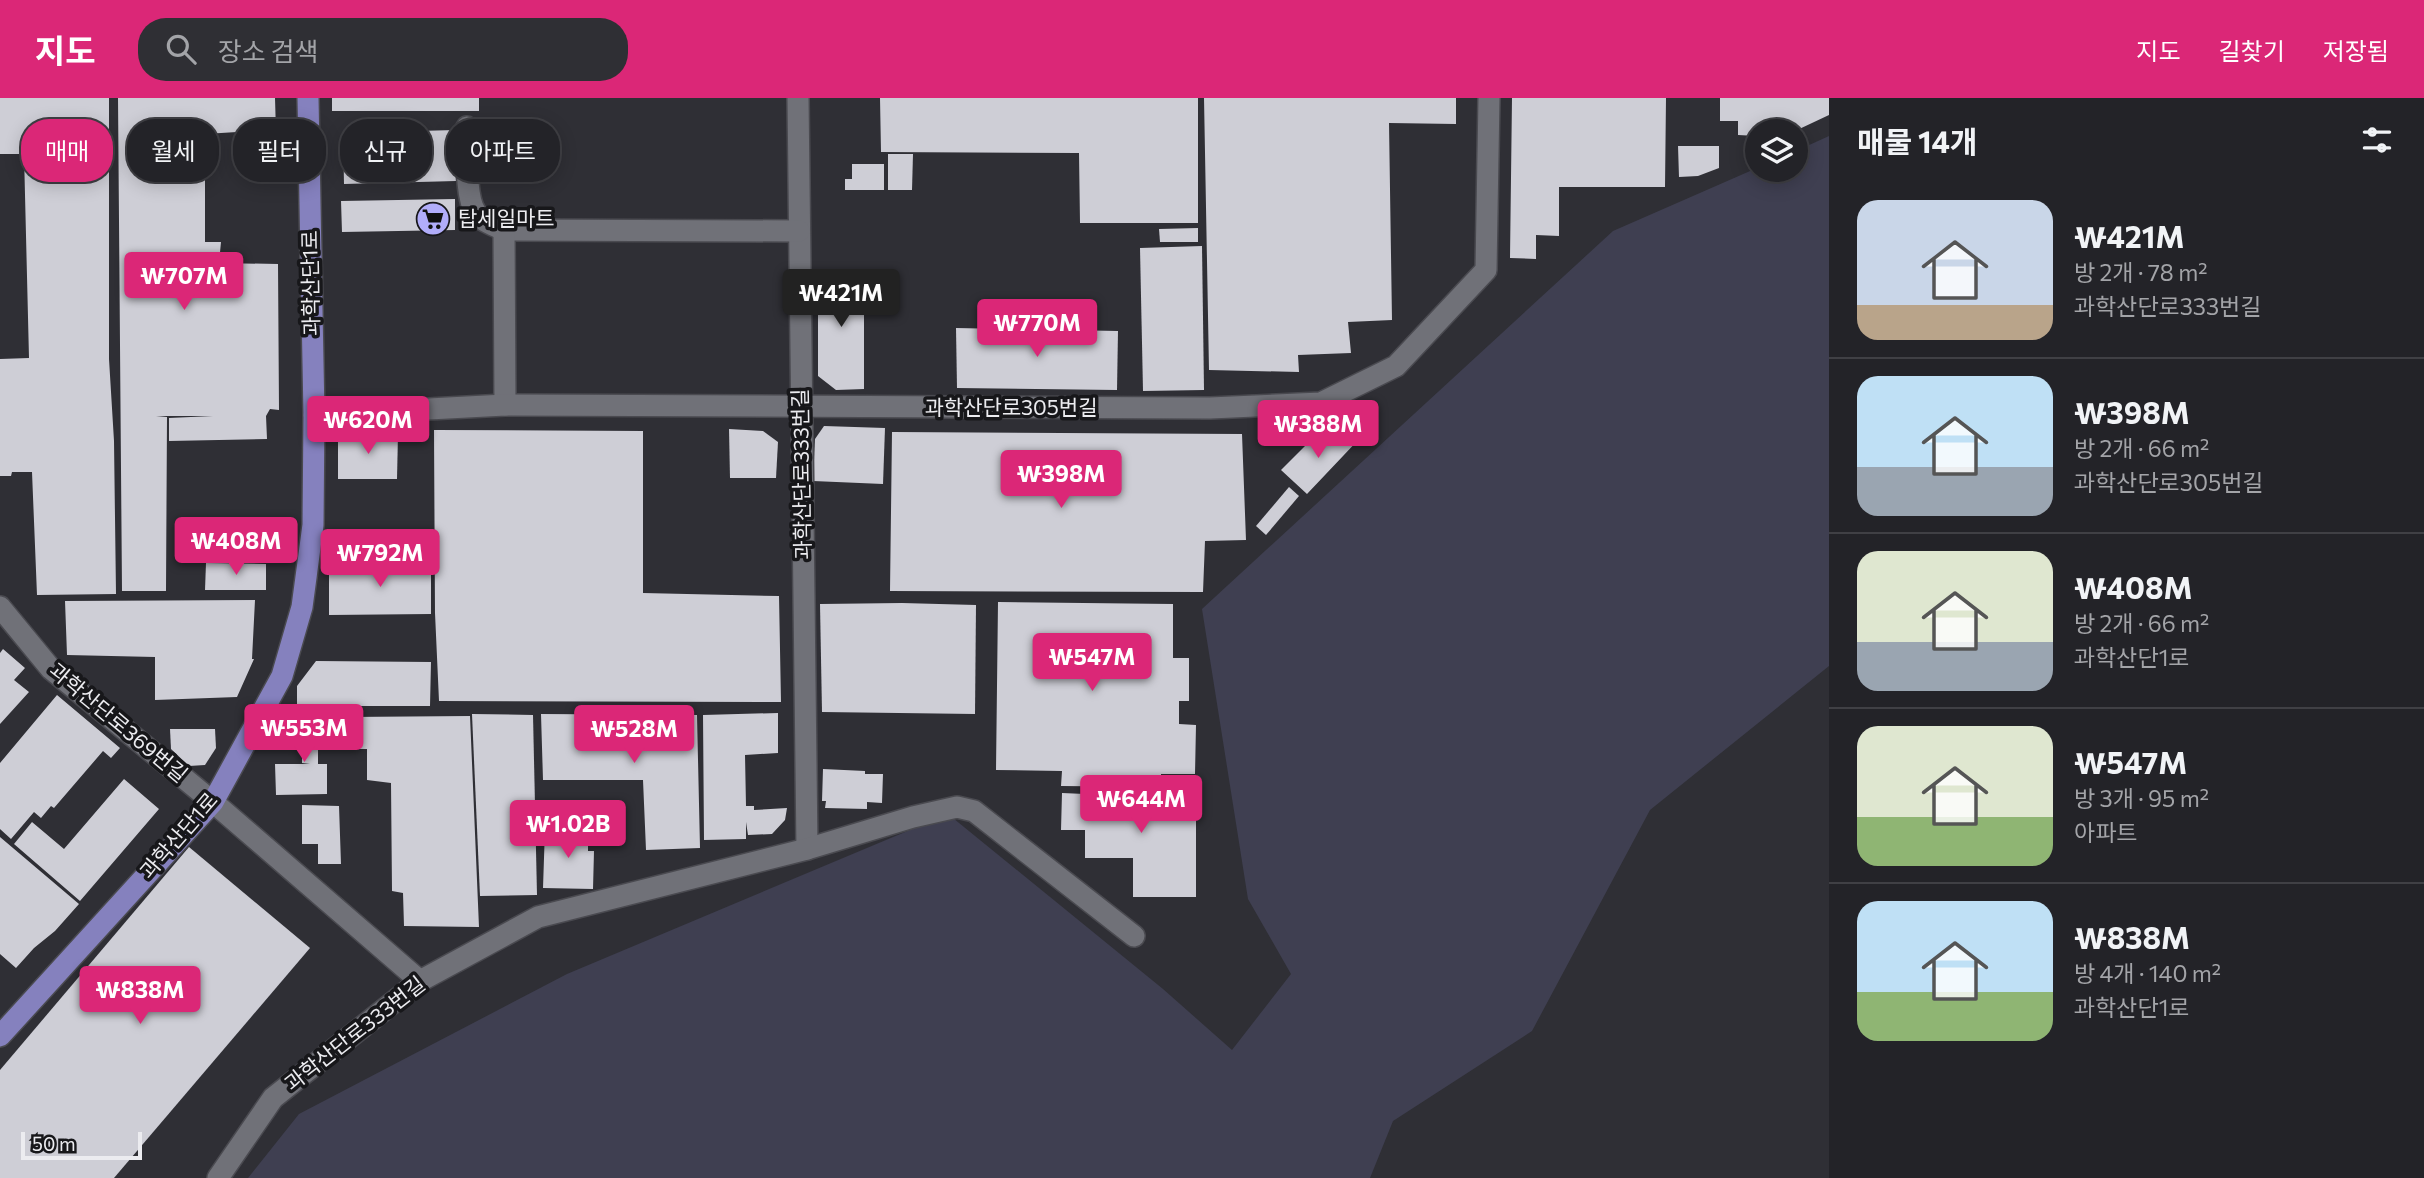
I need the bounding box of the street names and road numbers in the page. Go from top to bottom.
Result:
street label: 과학산단1로 [296,230,323,336]
street label: 과학산단로333번길 [787,388,814,560]
street label: 과학산단로305번길 [925,394,1098,419]
street label: 과학산단로369번길 [45,657,193,787]
street label: 과학산단1로 [134,787,222,883]
street label: 과학산단로333번길 [279,970,429,1095]

